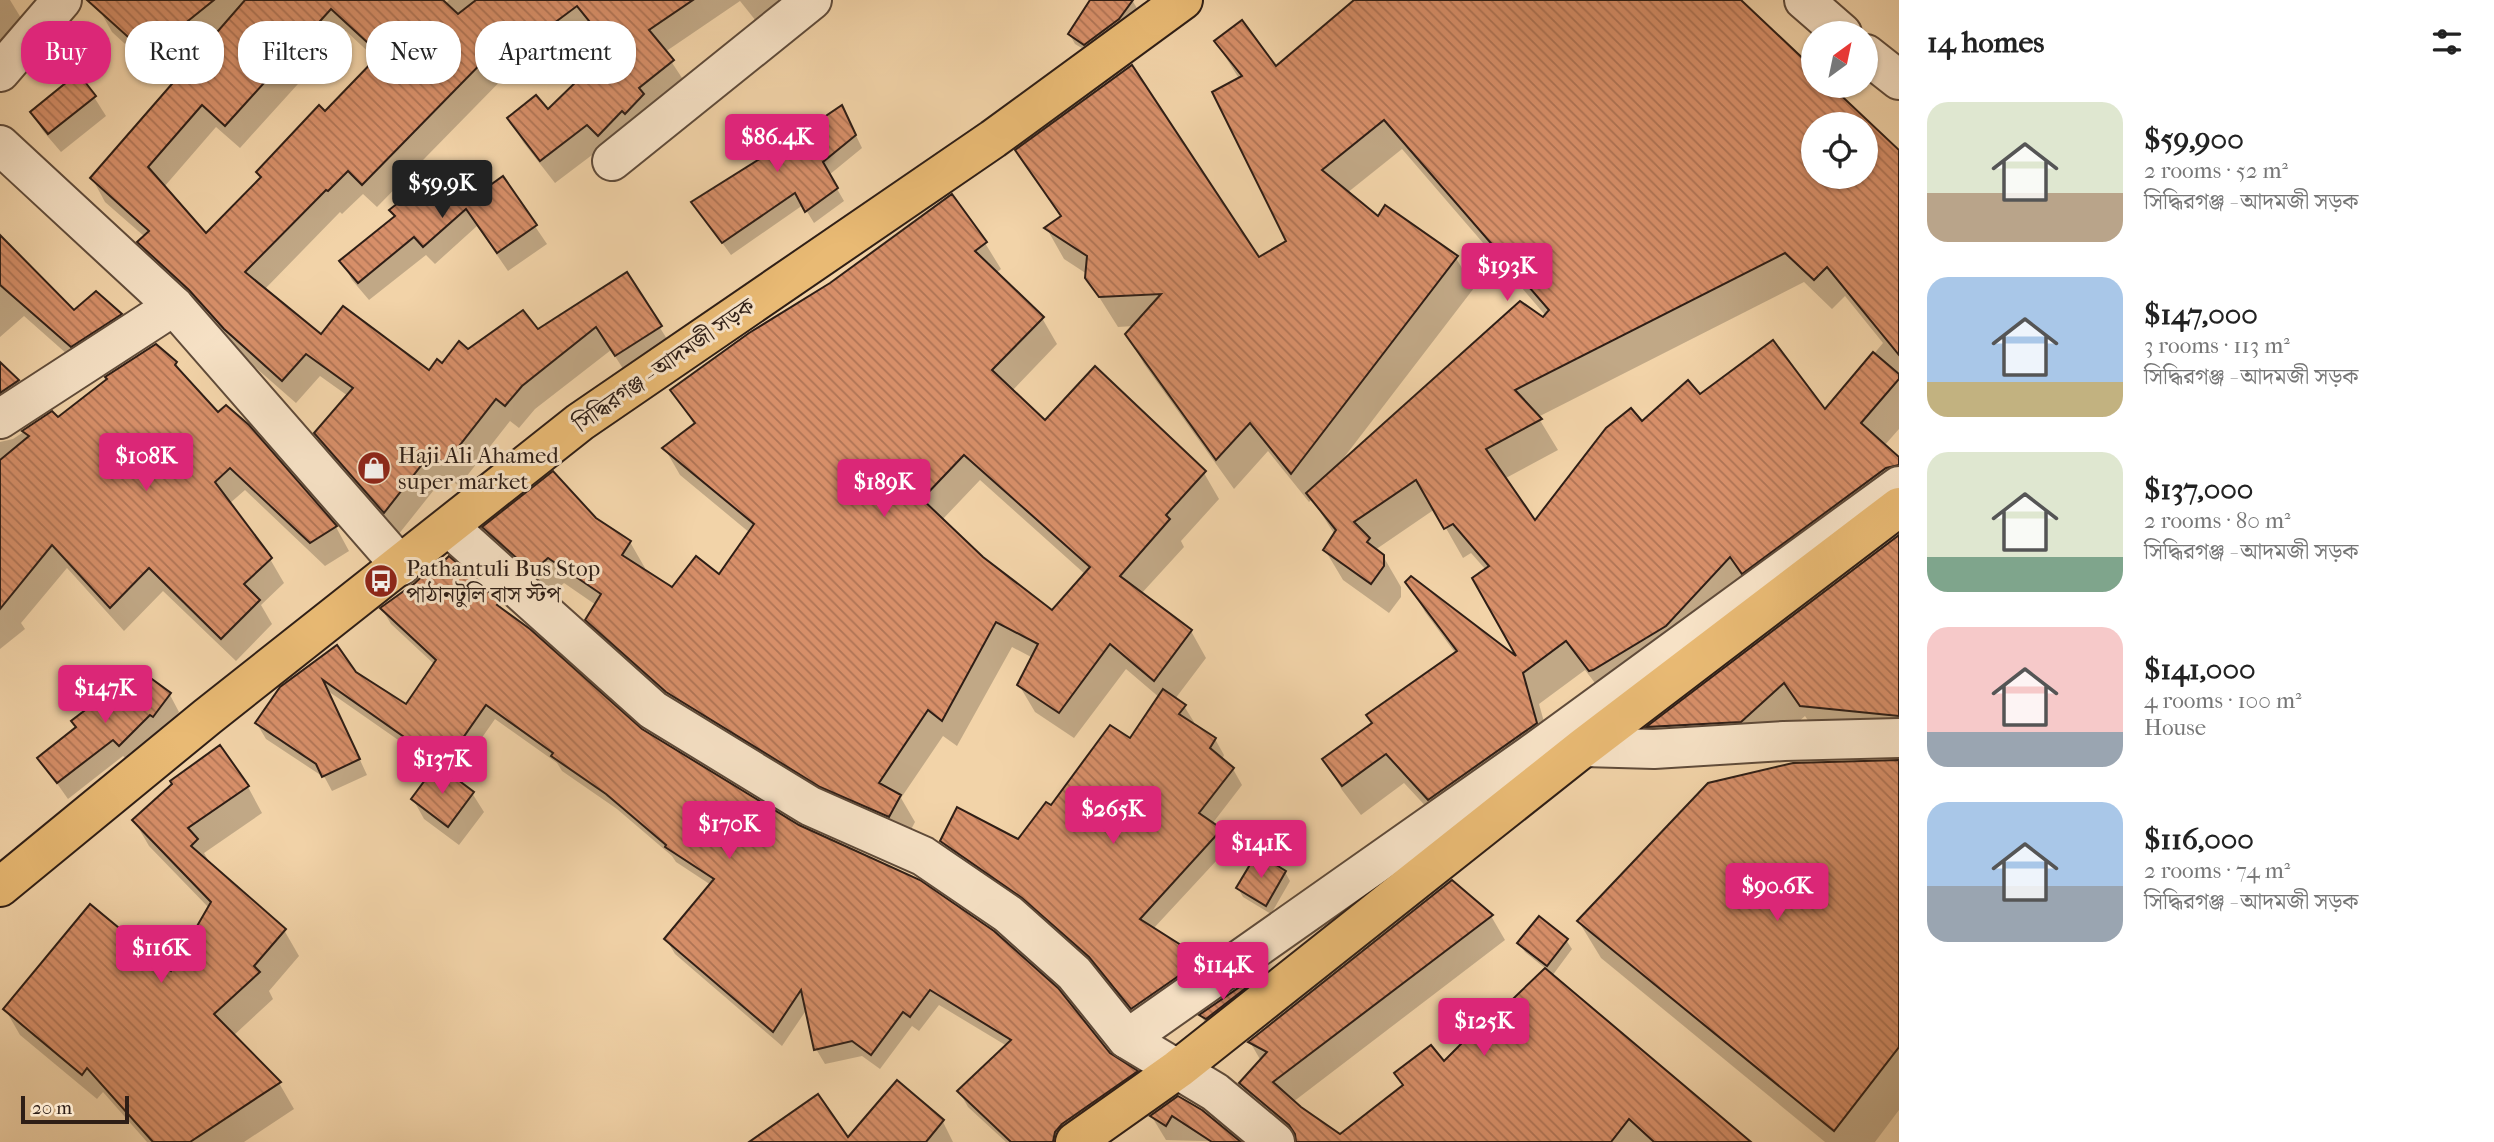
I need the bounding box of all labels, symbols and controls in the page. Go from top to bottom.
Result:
chip: Buy [21,21,111,84]
chip: Rent [125,21,224,84]
chip: Filters [238,21,352,84]
chip: New [366,21,461,84]
chip: Apartment [475,21,636,84]
north arrow [1801,21,1878,98]
map controls [1801,21,1878,189]
icon: filters [2428,23,2466,61]
text: 14 homes [1927,25,2044,60]
button: locate [1801,112,1878,189]
pin: $86.4K [720,114,834,174]
text: $59,900 [2144,122,2244,157]
text: $86.4K [741,123,813,150]
icon: home [1983,130,2067,214]
text: 2 rooms · 52 m² [2144,157,2288,184]
pin: $59.9K [385,160,499,220]
text: $59.9K [408,169,476,196]
text: সিদ্ধিরগঞ্জ - আদমজী সড়ক [2144,188,2359,215]
pin: $193K [1458,244,1556,303]
text: $193K [1477,252,1537,279]
street label: সিদ্ধিরগঞ্জ - আদমজী সড়ক [568,292,760,438]
text: $147,000 [2144,297,2258,332]
icon: home [1983,305,2067,389]
text: 3 rooms · 113 m² [2144,332,2290,359]
text: সিদ্ধিরগঞ্জ - আদমজী সড়ক [2144,363,2359,390]
pin: $108K [97,434,195,493]
text: $108K [115,442,177,469]
place label: Haji Ali Ahamed super market [398,442,559,495]
shop icon: Haji Ali Ahamed super market [355,449,393,487]
pin: $189K [835,460,933,519]
text: $189K [853,468,915,495]
text: $137,000 [2144,472,2253,507]
icon: home [1983,480,2067,564]
text: 2 rooms · 80 m² [2144,507,2291,534]
text: সিদ্ধিরগঞ্জ - আদমজী সড়ক [2144,538,2359,565]
place label: Pathantuli Bus Stop পাঠানটুলি বাস স্টপ [406,555,600,608]
bus stop icon: Pathantuli Bus Stop পাঠানটুলি বাস স্টপ [362,562,400,600]
text: $141,000 [2144,652,2256,687]
icon: home [1983,655,2067,739]
pin: $147K [56,666,154,725]
text: $147K [74,674,136,701]
text: 4 rooms · 100 m² [2144,687,2302,714]
text: House [2144,714,2206,741]
pin: $137K [393,736,491,796]
text: $137K [413,745,471,772]
pin: $265K [1064,786,1162,846]
text: $265K [1081,795,1145,822]
pin: $170K [680,802,778,861]
text: $170K [698,810,760,837]
pin: $141K [1212,820,1310,880]
text: $116,000 [2144,822,2254,857]
text: $141K [1231,829,1291,856]
icon: home [1983,830,2067,914]
text: 2 rooms · 74 m² [2144,857,2290,884]
pin: $90.6K [1720,864,1834,923]
text: $90.6K [1741,872,1813,899]
text: সিদ্ধিরগঞ্জ - আদমজী সড়ক [2144,888,2359,915]
pin: $116K [112,926,210,985]
text: $116K [132,934,190,961]
pin: $114K [1174,942,1272,1002]
text: $114K [1193,951,1253,978]
pin: $125K [1435,998,1533,1058]
text: $125K [1454,1007,1514,1034]
scale bar [21,1093,130,1125]
text: 20 m [32,1097,72,1119]

